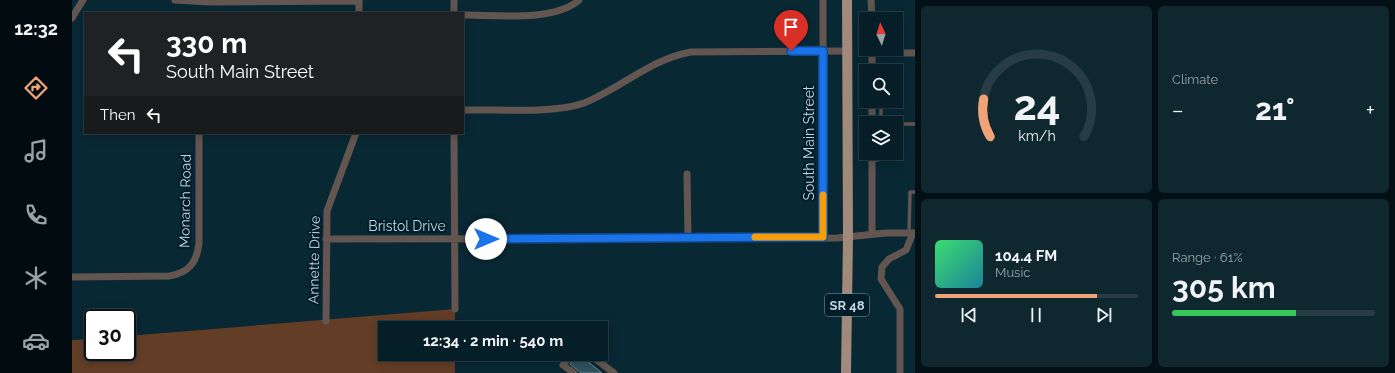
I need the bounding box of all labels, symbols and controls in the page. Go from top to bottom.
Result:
pin [774,10,808,51]
north arrow [859,12,903,56]
map controls [859,12,903,160]
icon: arrive [780,16,802,38]
text: 12:32 [14,18,58,39]
text: 330 m [166,27,247,60]
icon: left [100,28,152,80]
text: South Main Street [166,61,314,82]
button: search [859,64,903,108]
text: Climate [1172,72,1218,87]
icon: directions [22,74,50,102]
text: 24 [1013,81,1060,130]
street label: South Main Street [801,85,817,201]
text: 21° [1255,92,1295,127]
text: − [1172,97,1184,123]
text: + [1366,97,1375,123]
icon: left [143,104,165,126]
text: Then [100,106,135,124]
button: layers [859,116,903,160]
text: km/h [1018,128,1055,144]
icon: music [22,137,50,165]
street label: Monarch Road [176,154,194,248]
icon: phone [22,201,50,229]
street label: Annette Drive [305,216,323,304]
street label: Bristol Drive [368,218,446,234]
position arrow [465,218,507,260]
text: 104.4 FM [995,247,1057,265]
text: Range · 61% [1172,250,1243,265]
icon: climate [22,264,50,292]
text: Music [995,265,1030,280]
text: 305 km [1172,270,1276,305]
road number: SR 48 [825,294,869,316]
icon: previous [958,304,980,326]
icon: pause [1025,304,1047,326]
icon: next [1093,304,1115,326]
speed limit sign: 30 [84,309,136,361]
icon: car [22,327,50,355]
text: 12:34 · 2 min · 540 m [423,332,563,350]

